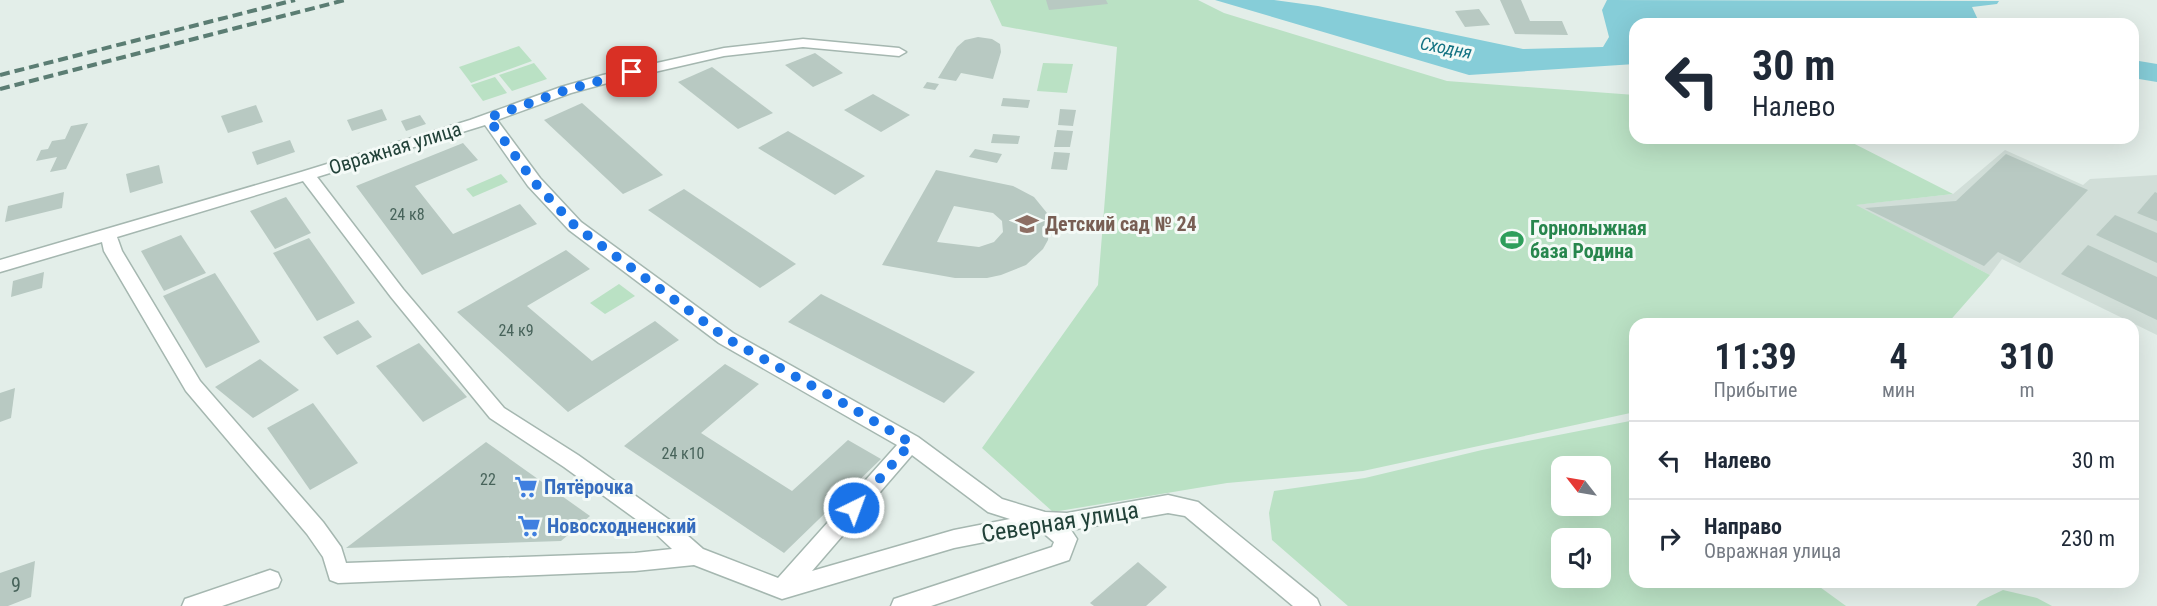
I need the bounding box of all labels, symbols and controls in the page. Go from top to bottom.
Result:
water label: Сходня [1418,32,1474,63]
text: 30 m [1752,41,1835,90]
icon: left [1653,42,1731,120]
pin [606,46,657,97]
icon: arrive [615,55,648,88]
text: Налево [1752,91,1835,123]
street label: Овражная улица [326,116,464,180]
house number: 24 к8 [389,205,425,224]
school or university icon: Детский сад № 24 [1014,211,1040,237]
place label: Детский сад № 24 [1045,212,1197,236]
place label: Горнолыжная база Родина [1530,216,1647,263]
sports icon: Горнолыжная база Родина [1499,227,1525,253]
house number: 24 к9 [498,321,534,340]
text: 11:39 [1714,336,1797,378]
text: 4 [1889,336,1908,378]
text: 310 [2000,336,2054,378]
text: Прибытие [1714,378,1797,402]
text: мин [1882,378,1915,402]
text: m [2020,378,2035,402]
house number: 24 к10 [662,444,704,463]
icon: left [1653,444,1686,477]
text: Налево [1704,448,1771,473]
text: 30 m [2072,448,2115,473]
north arrow [1551,456,1611,516]
map controls [1551,456,1611,588]
house number: 22 [480,470,496,489]
supermarket icon: Пятёрочка [513,474,539,500]
place label: Пятёрочка [544,475,633,499]
position arrow [822,476,886,540]
street label: Северная улица [979,496,1141,548]
supermarket icon: Новосходненский [516,513,542,539]
place label: Новосходненский [547,514,696,538]
text: Направо [1704,514,1782,539]
icon: right [1653,522,1686,555]
text: 230 m [2061,526,2115,551]
button: sound [1551,528,1611,588]
text: Овражная улица [1704,539,1841,563]
house number: 9 [11,573,21,597]

